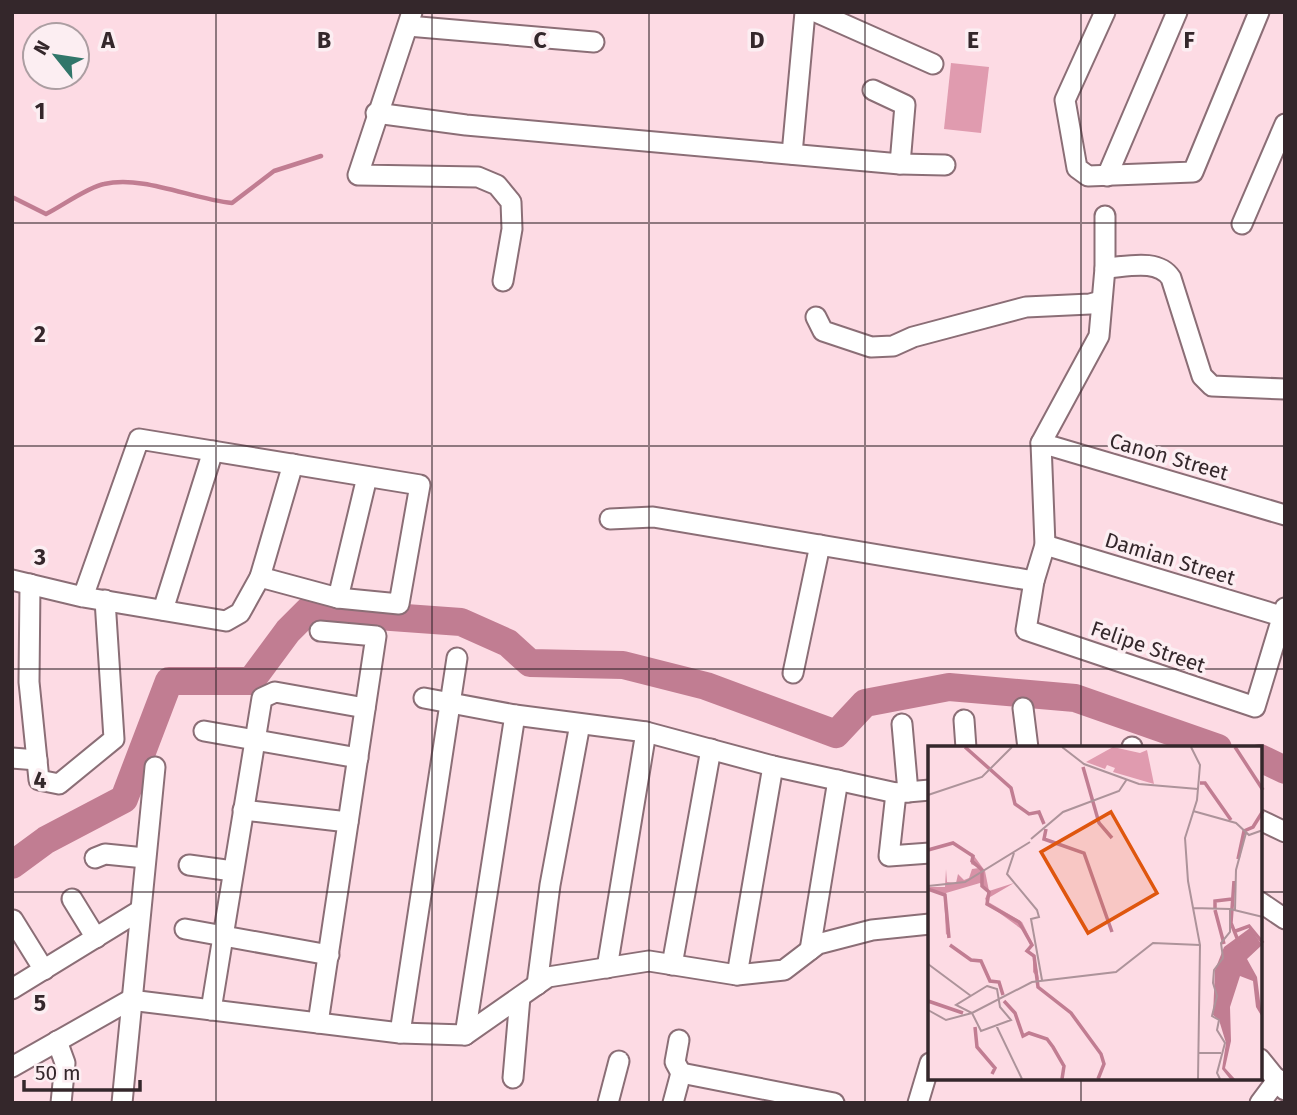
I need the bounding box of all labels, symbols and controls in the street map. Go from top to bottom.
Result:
north arrow [21,21,91,91]
text: A [100,26,115,54]
text: B [317,26,331,54]
text: C [533,26,547,54]
text: D [750,26,765,54]
text: E [967,26,979,54]
text: F [1183,26,1195,54]
text: N [29,37,55,59]
text: 1 [35,97,45,125]
text: 2 [34,320,46,348]
street label: Canon Street [1107,428,1232,486]
street label: Damian Street [1102,527,1239,591]
text: 3 [33,543,46,571]
street label: Felipe Street [1087,615,1209,679]
inset map [928,746,1262,1080]
text: 4 [34,766,47,794]
text: 5 [34,989,46,1017]
scale bar [24,1048,140,1092]
text: 50 m [35,1060,81,1086]

